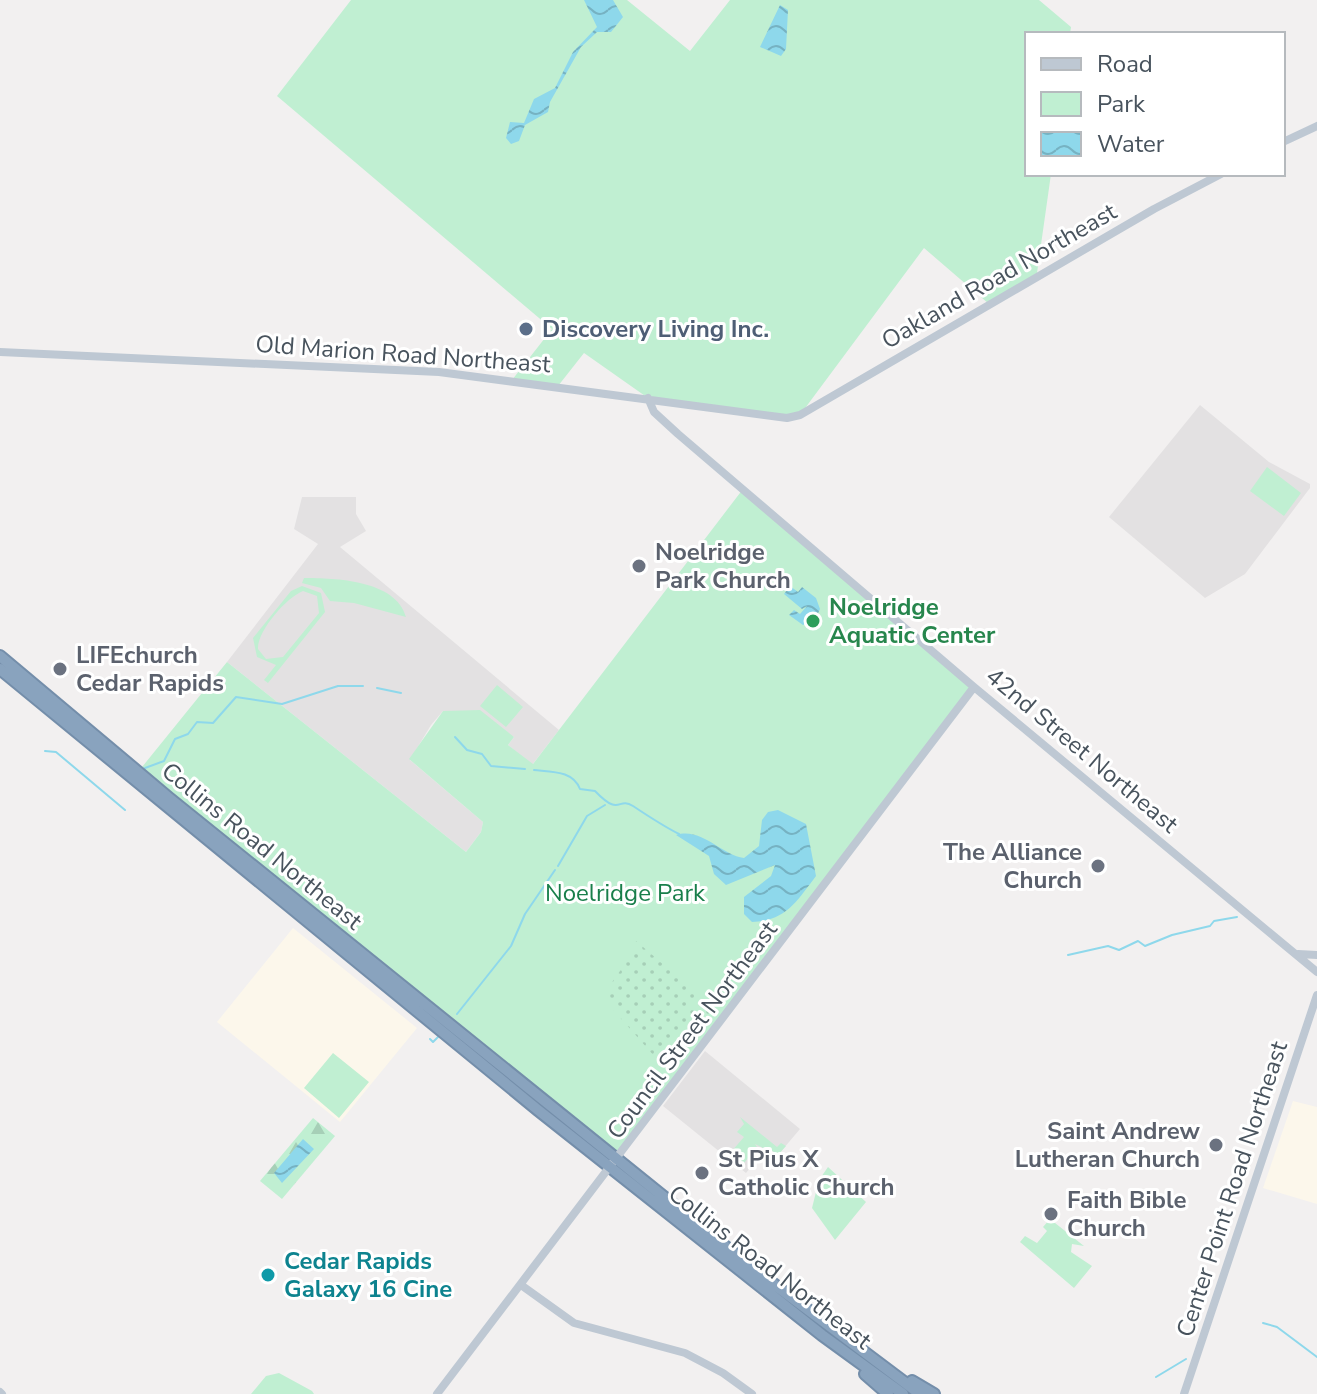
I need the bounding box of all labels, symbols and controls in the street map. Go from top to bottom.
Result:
legend [1025,32,1285,176]
text: Road [1097,48,1153,80]
text: Park [1097,88,1146,120]
text: Water [1097,128,1165,160]
street label: Oakland Road Northeast [876,195,1123,356]
place label: Discovery Living Inc. [542,313,769,345]
marker: Discovery Living Inc. [517,320,535,338]
street label: Old Marion Road Northeast [254,328,552,380]
place label: Noelridge Park Church [655,536,791,596]
marker: Noelridge Park Church [630,557,648,575]
place label: Noelridge Aquatic Center [829,591,996,651]
marker: Noelridge Aquatic Center [804,612,822,630]
place label: LIFEchurch Cedar Rapids [76,639,224,699]
marker: LIFEchurch Cedar Rapids [51,660,69,678]
street label: 42nd Street Northeast [979,660,1185,840]
street label: Collins Road Northeast [155,755,369,937]
place label: The Alliance Church [943,836,1082,896]
marker: The Alliance Church [1089,857,1107,875]
park label: Noelridge Park [545,877,706,909]
street label: Council Street Northeast [599,914,785,1145]
street label: Center Point Road Northeast [1169,1037,1295,1341]
place label: Saint Andrew Lutheran Church [1015,1115,1201,1175]
marker: Saint Andrew Lutheran Church [1207,1136,1225,1154]
place label: St Pius X Catholic Church [718,1143,894,1203]
marker: St Pius X Catholic Church [693,1164,711,1182]
street label: Collins Road Northeast [662,1178,879,1357]
place label: Faith Bible Church [1067,1184,1187,1244]
marker: Faith Bible Church [1042,1205,1060,1223]
place label: Cedar Rapids Galaxy 16 Cine [284,1245,452,1305]
marker: Cedar Rapids Galaxy 16 Cine [259,1266,277,1284]

